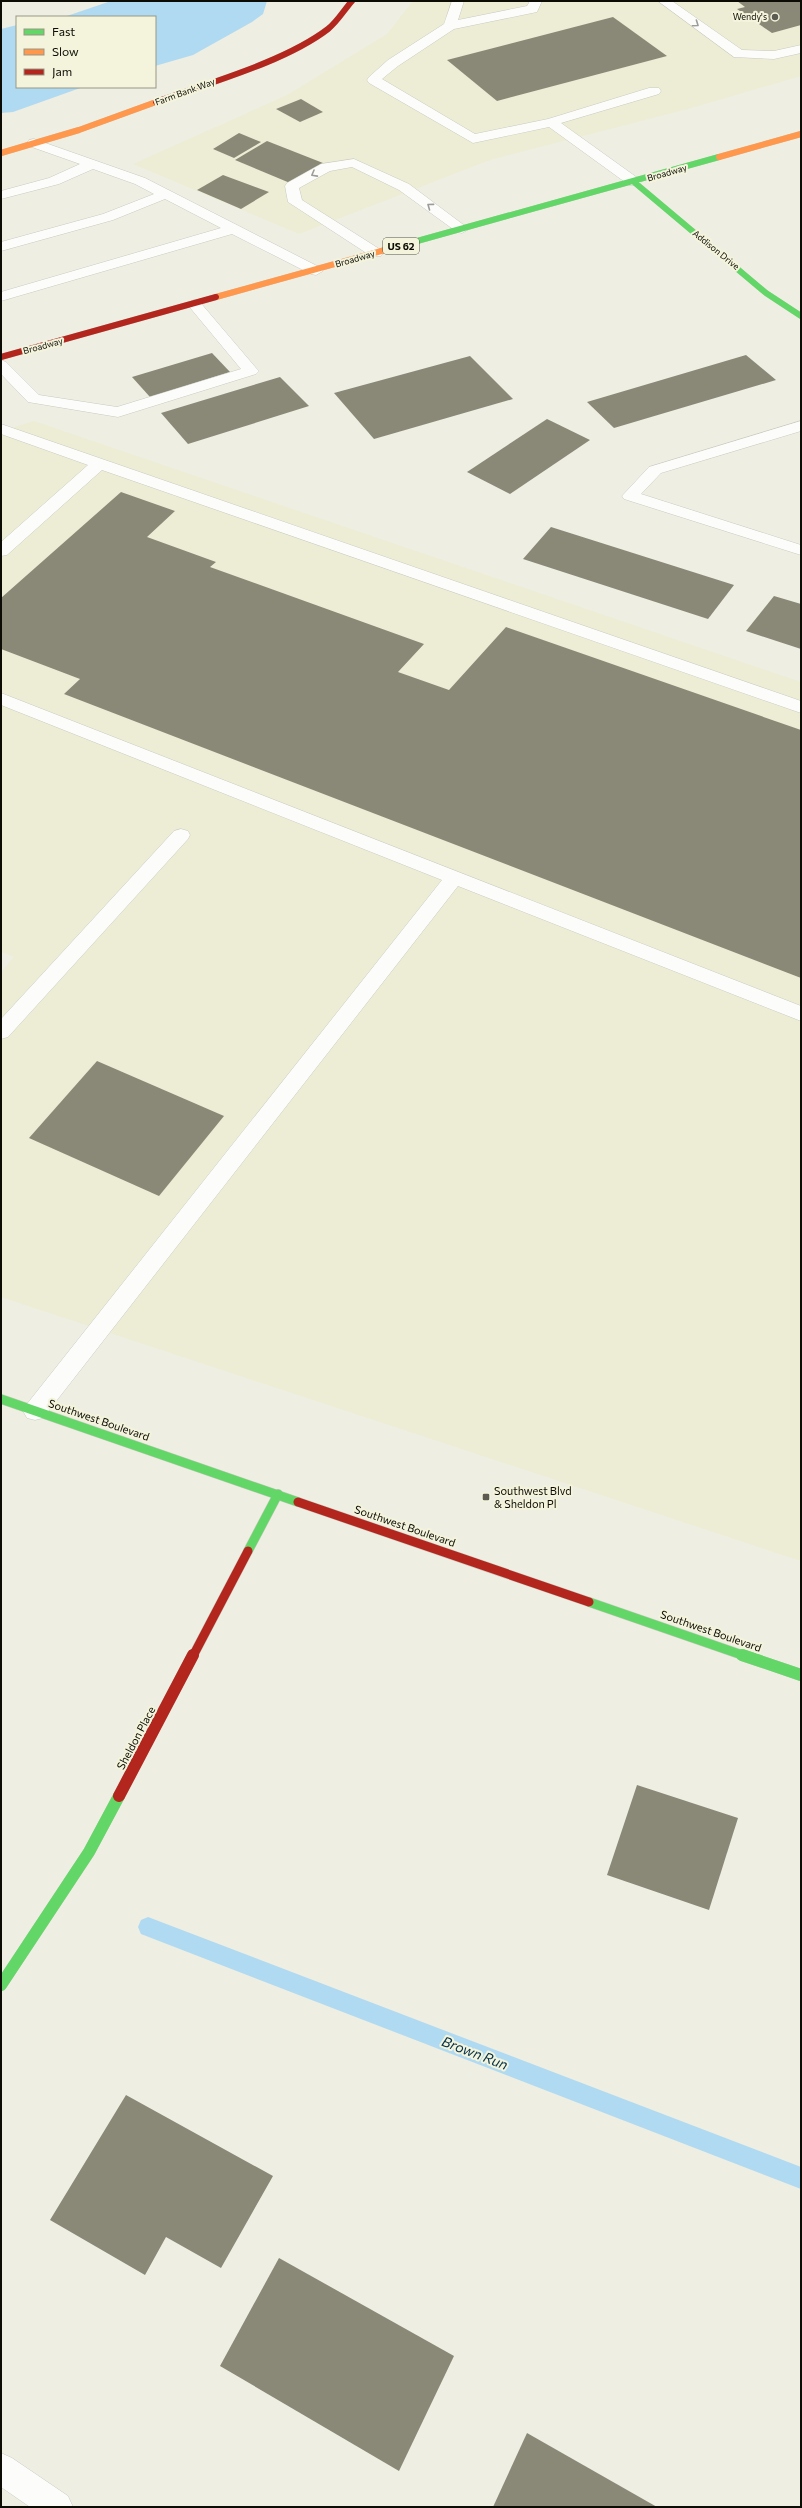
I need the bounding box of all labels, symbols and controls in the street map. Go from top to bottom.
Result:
place label: Wendy's [733,11,767,22]
marker: Wendy's [770,12,780,22]
legend [16,16,156,88]
one-way arrow [692,19,699,26]
text: Fast [52,24,75,38]
text: Slow [52,44,79,58]
text: Jam [52,64,72,79]
street label: Farm Bank Way [153,75,217,107]
street label: Broadway [646,162,688,183]
one-way arrow [311,169,318,176]
one-way arrow [428,204,435,211]
street label: Addison Drive [691,227,742,272]
road number: US 62 [383,238,419,254]
street label: Broadway [334,248,376,269]
street label: Broadway [22,335,64,356]
street label: Southwest Boulevard [47,1396,151,1443]
place label: Southwest Blvd & Sheldon Pl [494,1484,572,1510]
marker: Southwest Blvd & Sheldon Pl [481,1492,491,1502]
street label: Southwest Boulevard [353,1502,457,1549]
street label: Southwest Boulevard [659,1607,763,1654]
street label: Sheldon Place [114,1704,158,1771]
water label: Brown Run [440,2032,511,2073]

